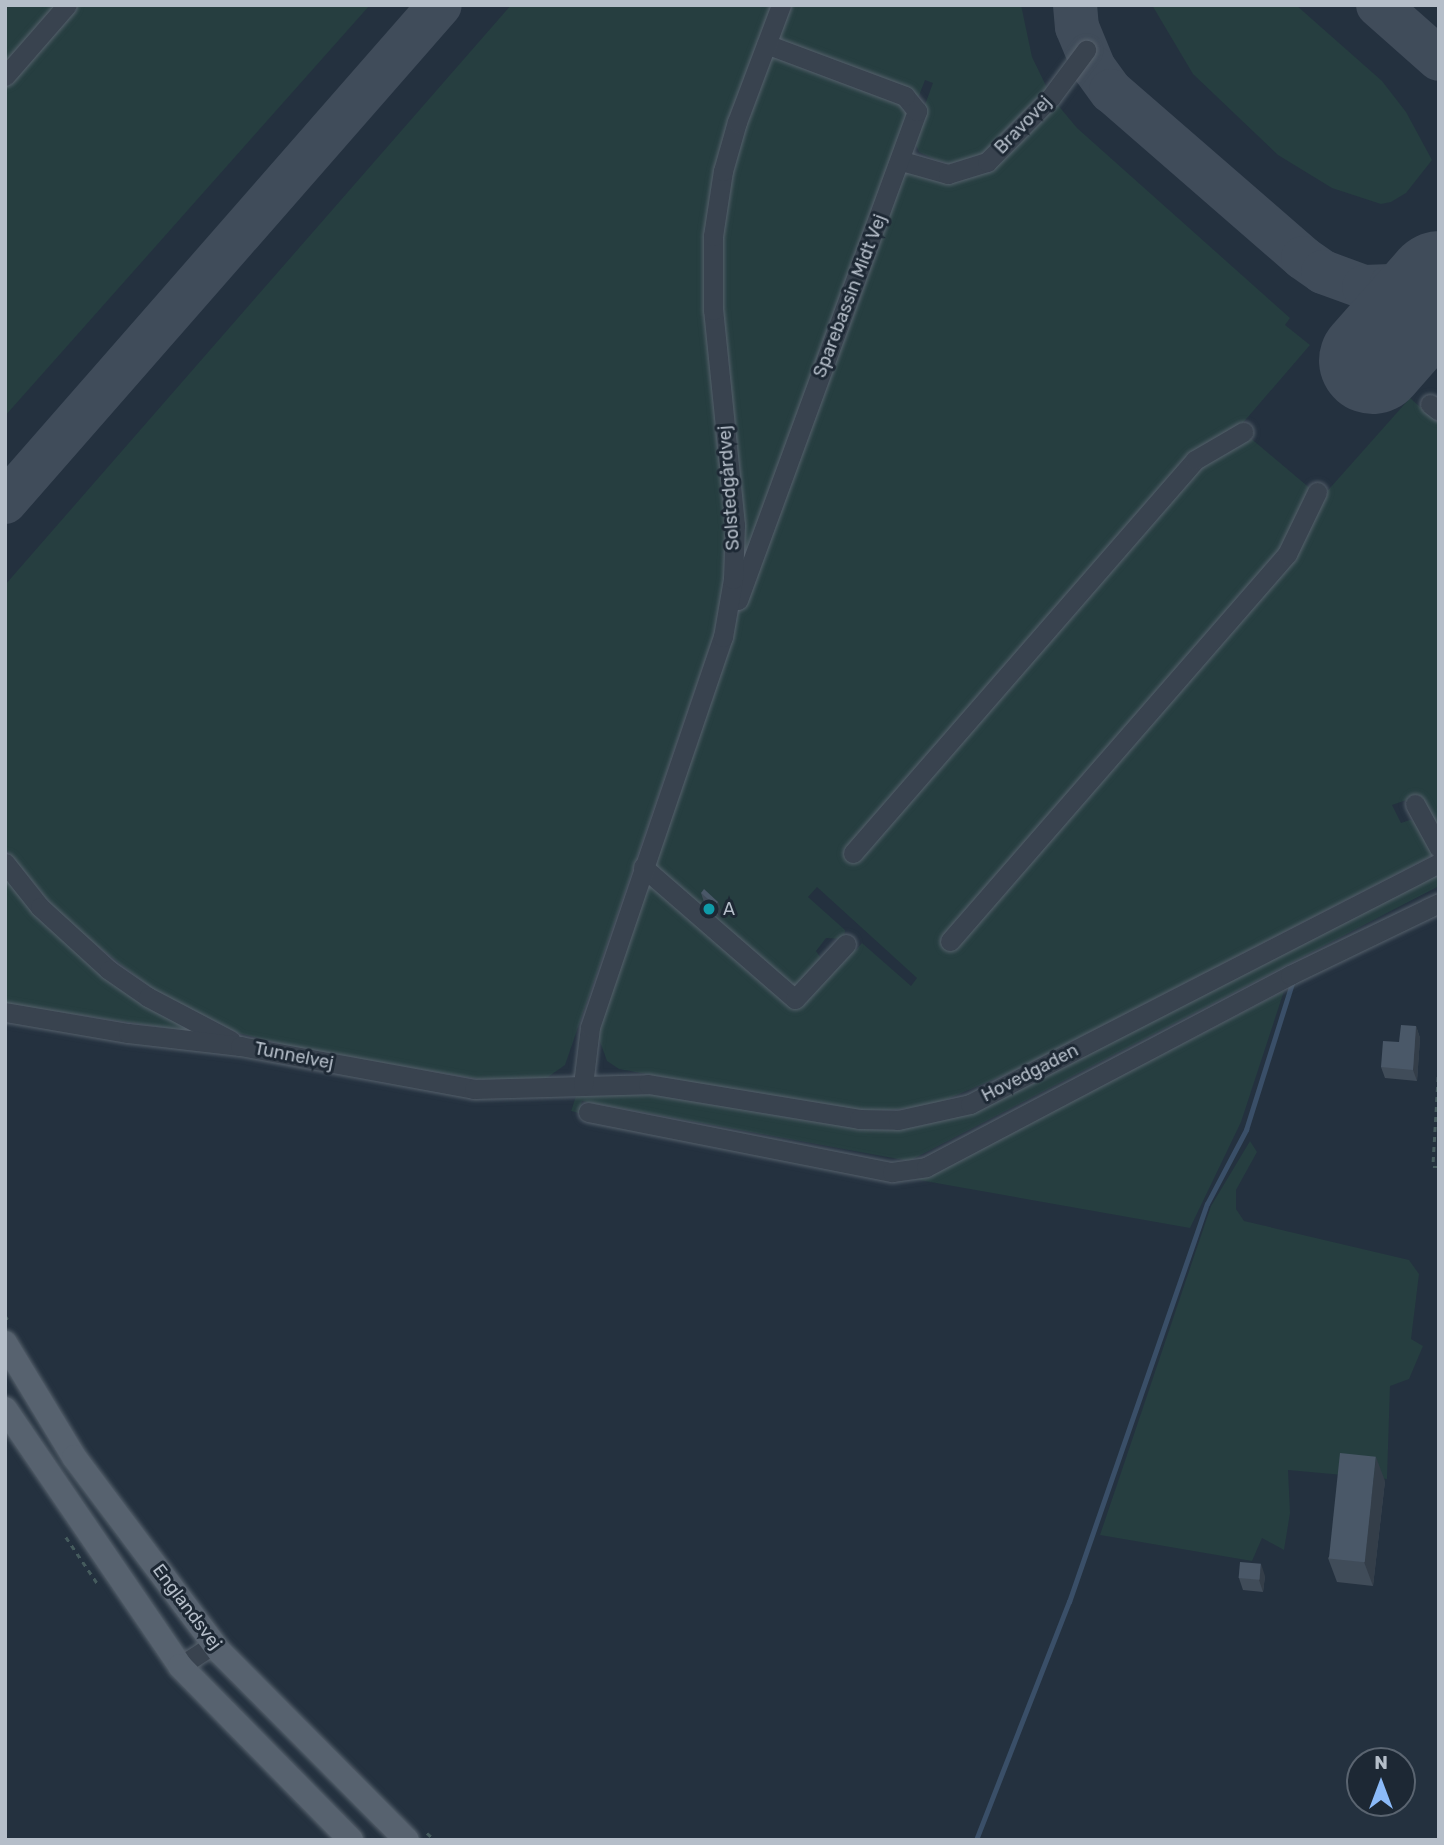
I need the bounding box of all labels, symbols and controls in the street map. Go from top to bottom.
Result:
street label: Bravovej [990,91,1056,159]
street label: Sparebassin Midt Vej [809,211,891,381]
street label: Solstedgårdvej [714,425,744,551]
place label: A [723,898,735,920]
marker: A [701,901,717,917]
street label: Tunnelvej [252,1038,336,1074]
street label: Hovedgaden [978,1039,1082,1107]
street label: Englandsvej [148,1560,226,1654]
north arrow [1346,1747,1416,1817]
text: N [1374,1751,1388,1774]

